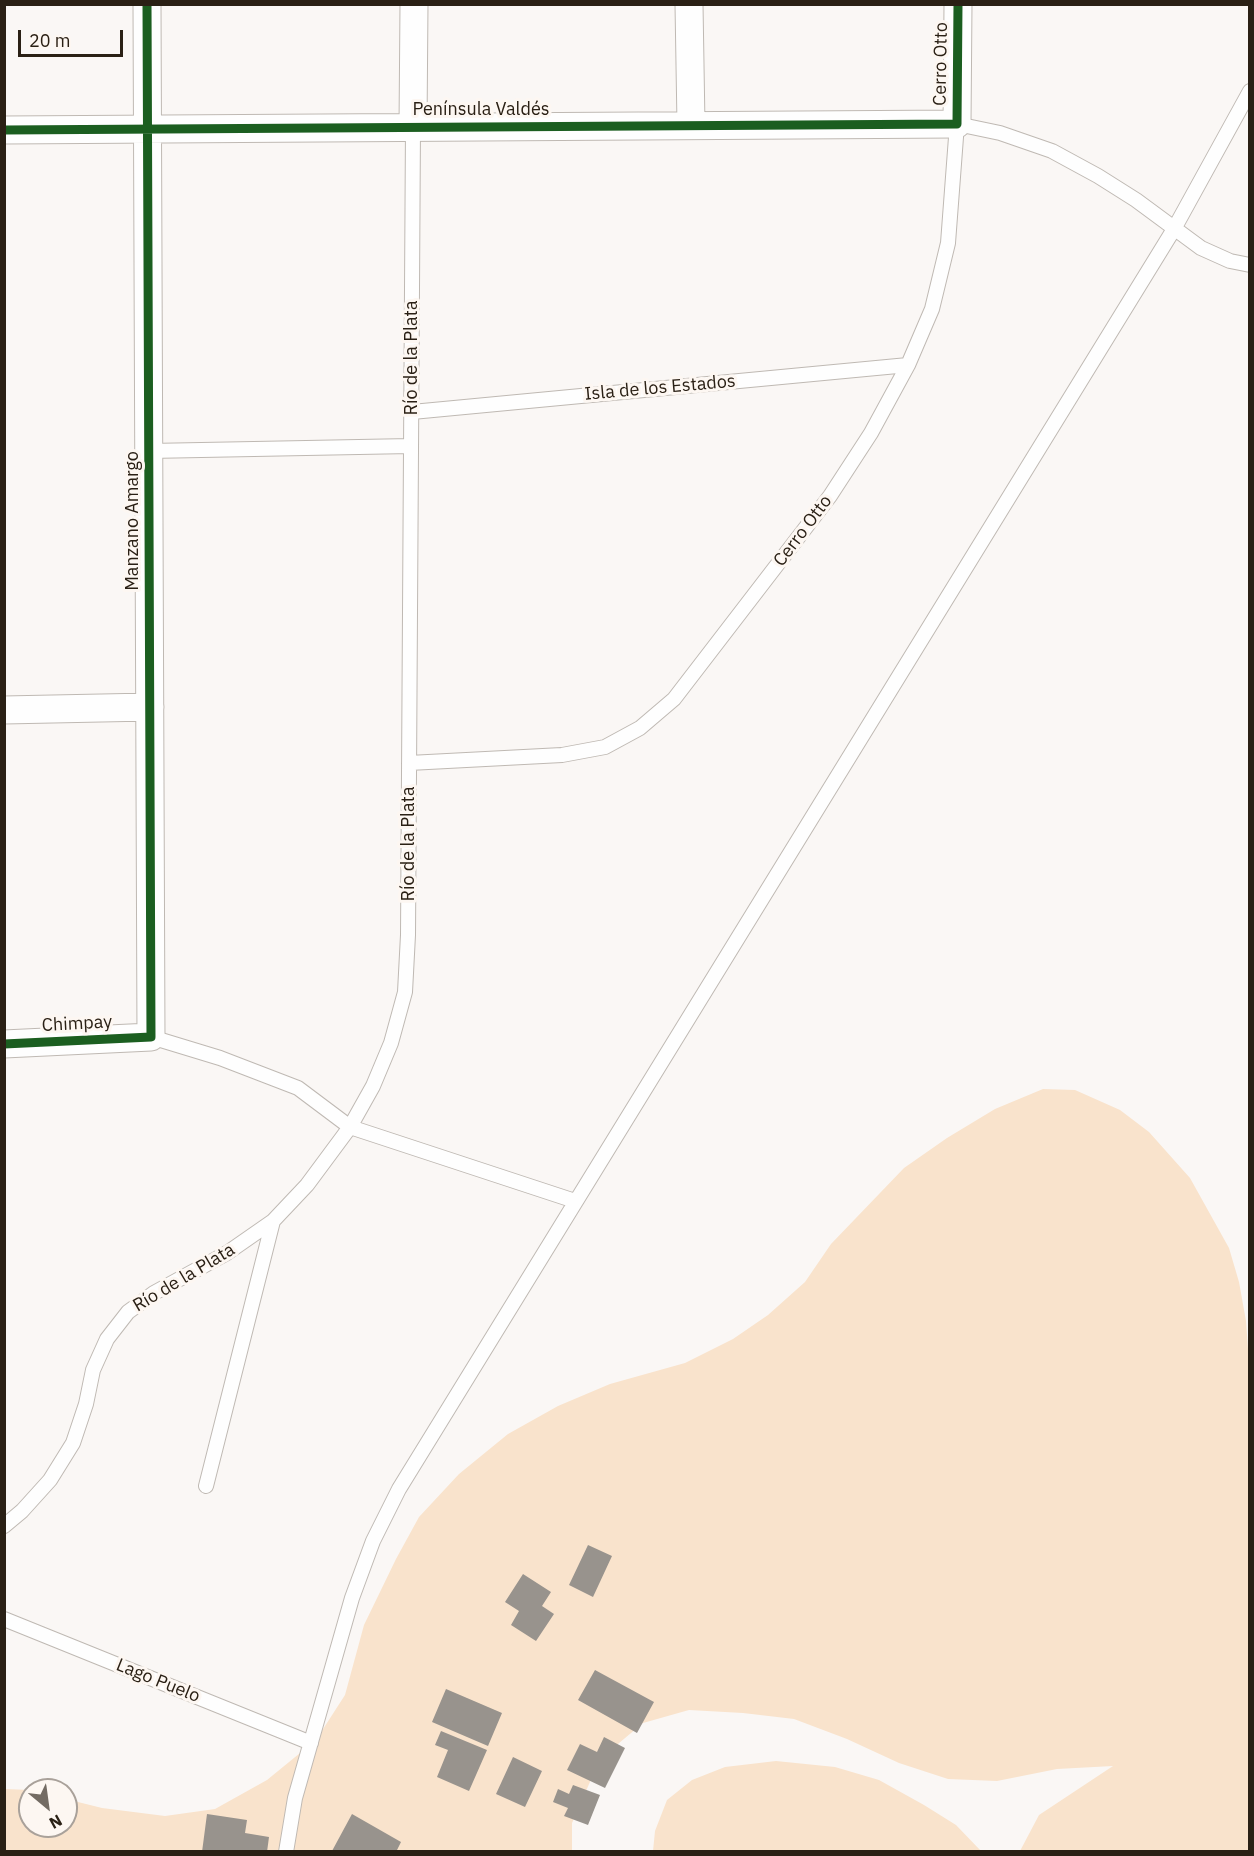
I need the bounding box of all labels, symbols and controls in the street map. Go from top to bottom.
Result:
scale bar [21,18,126,56]
street label: Cerro Otto [929,22,953,106]
text: 20 m [29,29,71,52]
street label: Península Valdés [412,99,550,121]
street label: Río de la Plata [401,300,423,416]
street label: Isla de los Estados [584,371,736,405]
street label: Manzano Amargo [122,451,144,591]
street label: Cerro Otto [769,491,837,571]
street label: Río de la Plata [398,786,420,902]
street label: Chimpay [41,1011,113,1037]
street label: Río de la Plata [129,1239,239,1317]
street label: Lago Puelo [113,1654,203,1708]
north arrow [18,1778,78,1838]
text: N [46,1810,66,1834]

